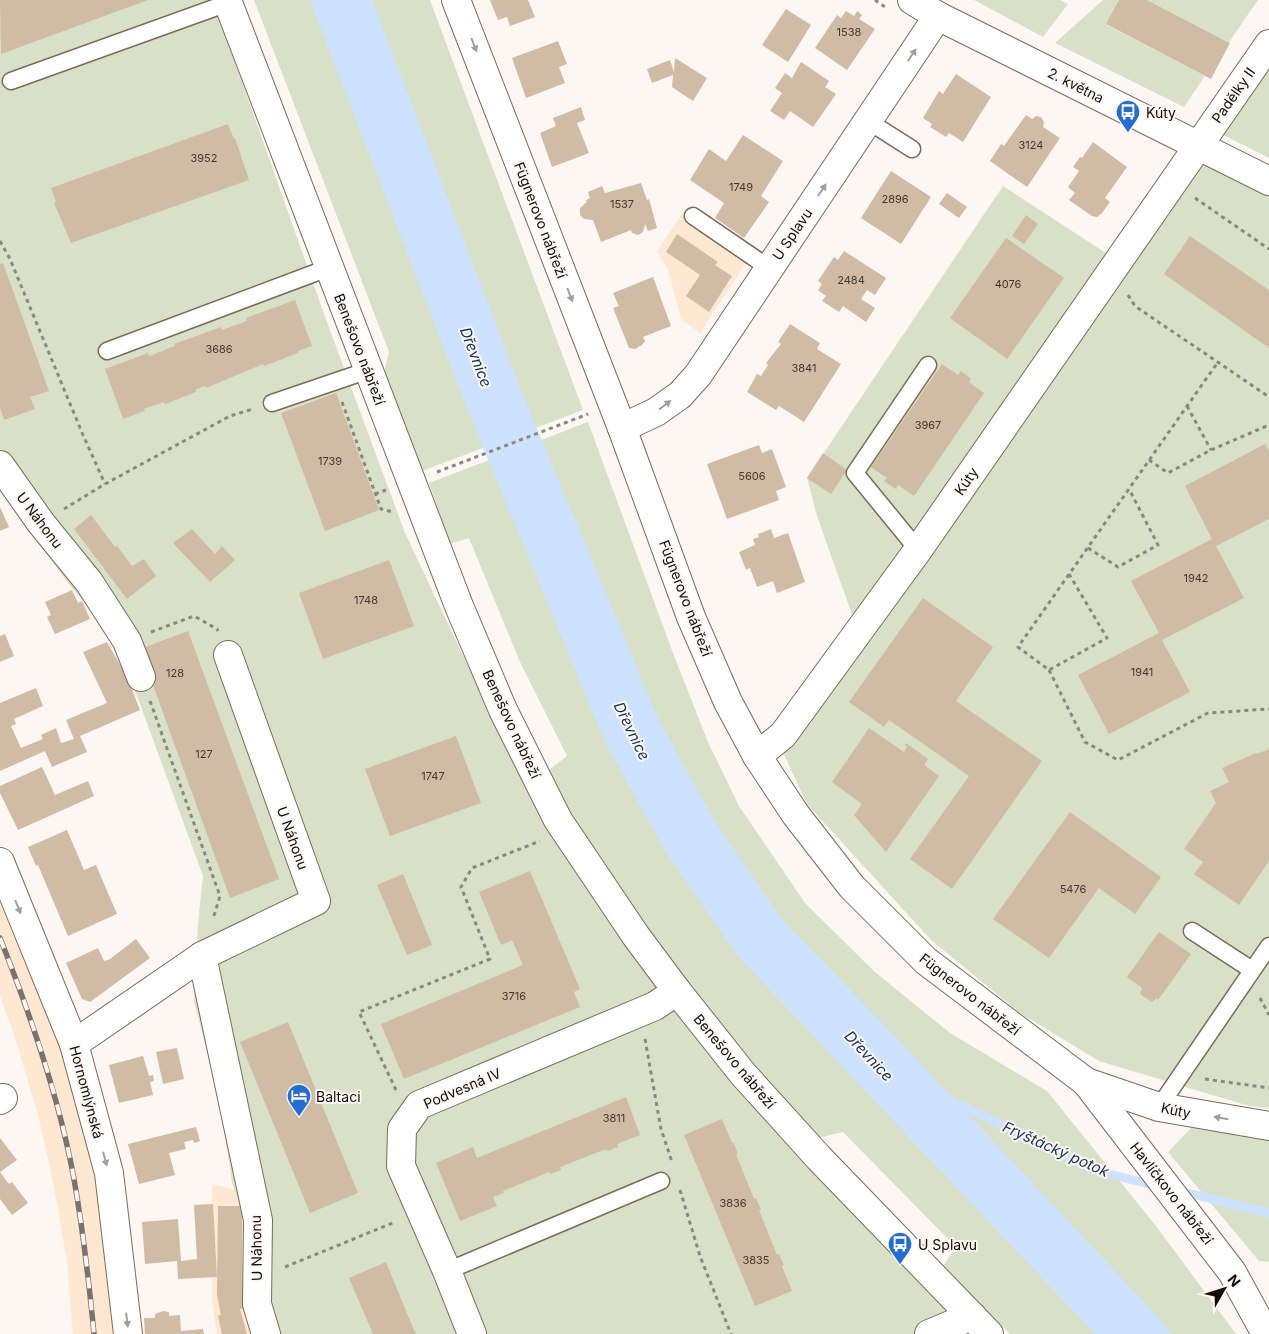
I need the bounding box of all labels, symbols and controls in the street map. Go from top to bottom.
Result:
house number: 1538 [837,25,862,39]
one-way arrow [471,38,478,53]
one-way arrow [907,48,917,62]
street label: 2. května [1045,64,1107,106]
street label: Padělky II [1208,64,1258,126]
bus stop icon: Kúty [1115,99,1141,133]
place label: Kúty [1146,104,1176,121]
house number: 3124 [1019,138,1043,152]
house number: 3952 [190,151,218,165]
street label: Fügnerovo nábřeží [511,160,571,281]
house number: 1749 [729,180,753,194]
one-way arrow [817,183,827,197]
house number: 2896 [881,192,909,206]
house number: 1537 [610,197,634,211]
street label: U Splavu [768,205,816,263]
house number: 2484 [837,273,865,287]
house number: 4076 [995,277,1022,291]
one-way arrow [567,288,575,302]
street label: Benešovo nábřeží [331,291,389,408]
water label: Dřevnice [456,324,496,390]
house number: 3686 [205,342,233,356]
house number: 3841 [792,361,816,375]
one-way arrow [658,400,671,411]
house number: 3967 [915,418,941,432]
house number: 1739 [318,454,342,468]
street label: Kúty [950,464,982,498]
house number: 5606 [738,469,766,483]
street label: U Náhonu [13,489,67,551]
street label: Fügnerovo nábřeží [656,538,716,659]
house number: 1942 [1183,571,1209,585]
house number: 1748 [354,593,378,607]
house number: 1941 [1131,665,1153,679]
house number: 128 [166,666,184,680]
street label: Benešovo nábřeží [479,667,545,782]
water label: Dřevnice [610,699,654,763]
house number: 127 [195,747,213,761]
house number: 1747 [421,769,445,783]
street label: U Náhonu [274,804,312,872]
house number: 5476 [1060,882,1087,896]
one-way arrow [15,900,23,914]
street label: Fügnerovo nábřeží [916,949,1024,1039]
house number: 3716 [502,989,526,1003]
street label: Benešovo nábřeží [691,1010,780,1112]
water label: Dřevnice [841,1027,897,1085]
street label: Hornomlýnská [66,1044,108,1140]
street label: Podvesná IV [421,1064,504,1112]
hotel icon: Baltaci [286,1083,312,1117]
place label: Baltaci [316,1088,361,1105]
street label: Kúty [1160,1099,1193,1121]
house number: 3811 [603,1111,625,1125]
one-way arrow [1212,1114,1228,1122]
water label: Fryštácký potok [1000,1117,1113,1181]
street label: Havlíčkovo nábřeží [1127,1139,1218,1248]
one-way arrow [102,1152,110,1167]
house number: 3836 [719,1196,747,1210]
street label: U Náhonu [247,1215,265,1281]
bus stop icon: U Splavu [887,1231,913,1265]
place label: U Splavu [918,1236,977,1253]
house number: 3835 [742,1253,770,1267]
north arrow [1199,1264,1249,1314]
text: N [1225,1271,1244,1290]
one-way arrow [123,1312,131,1328]

